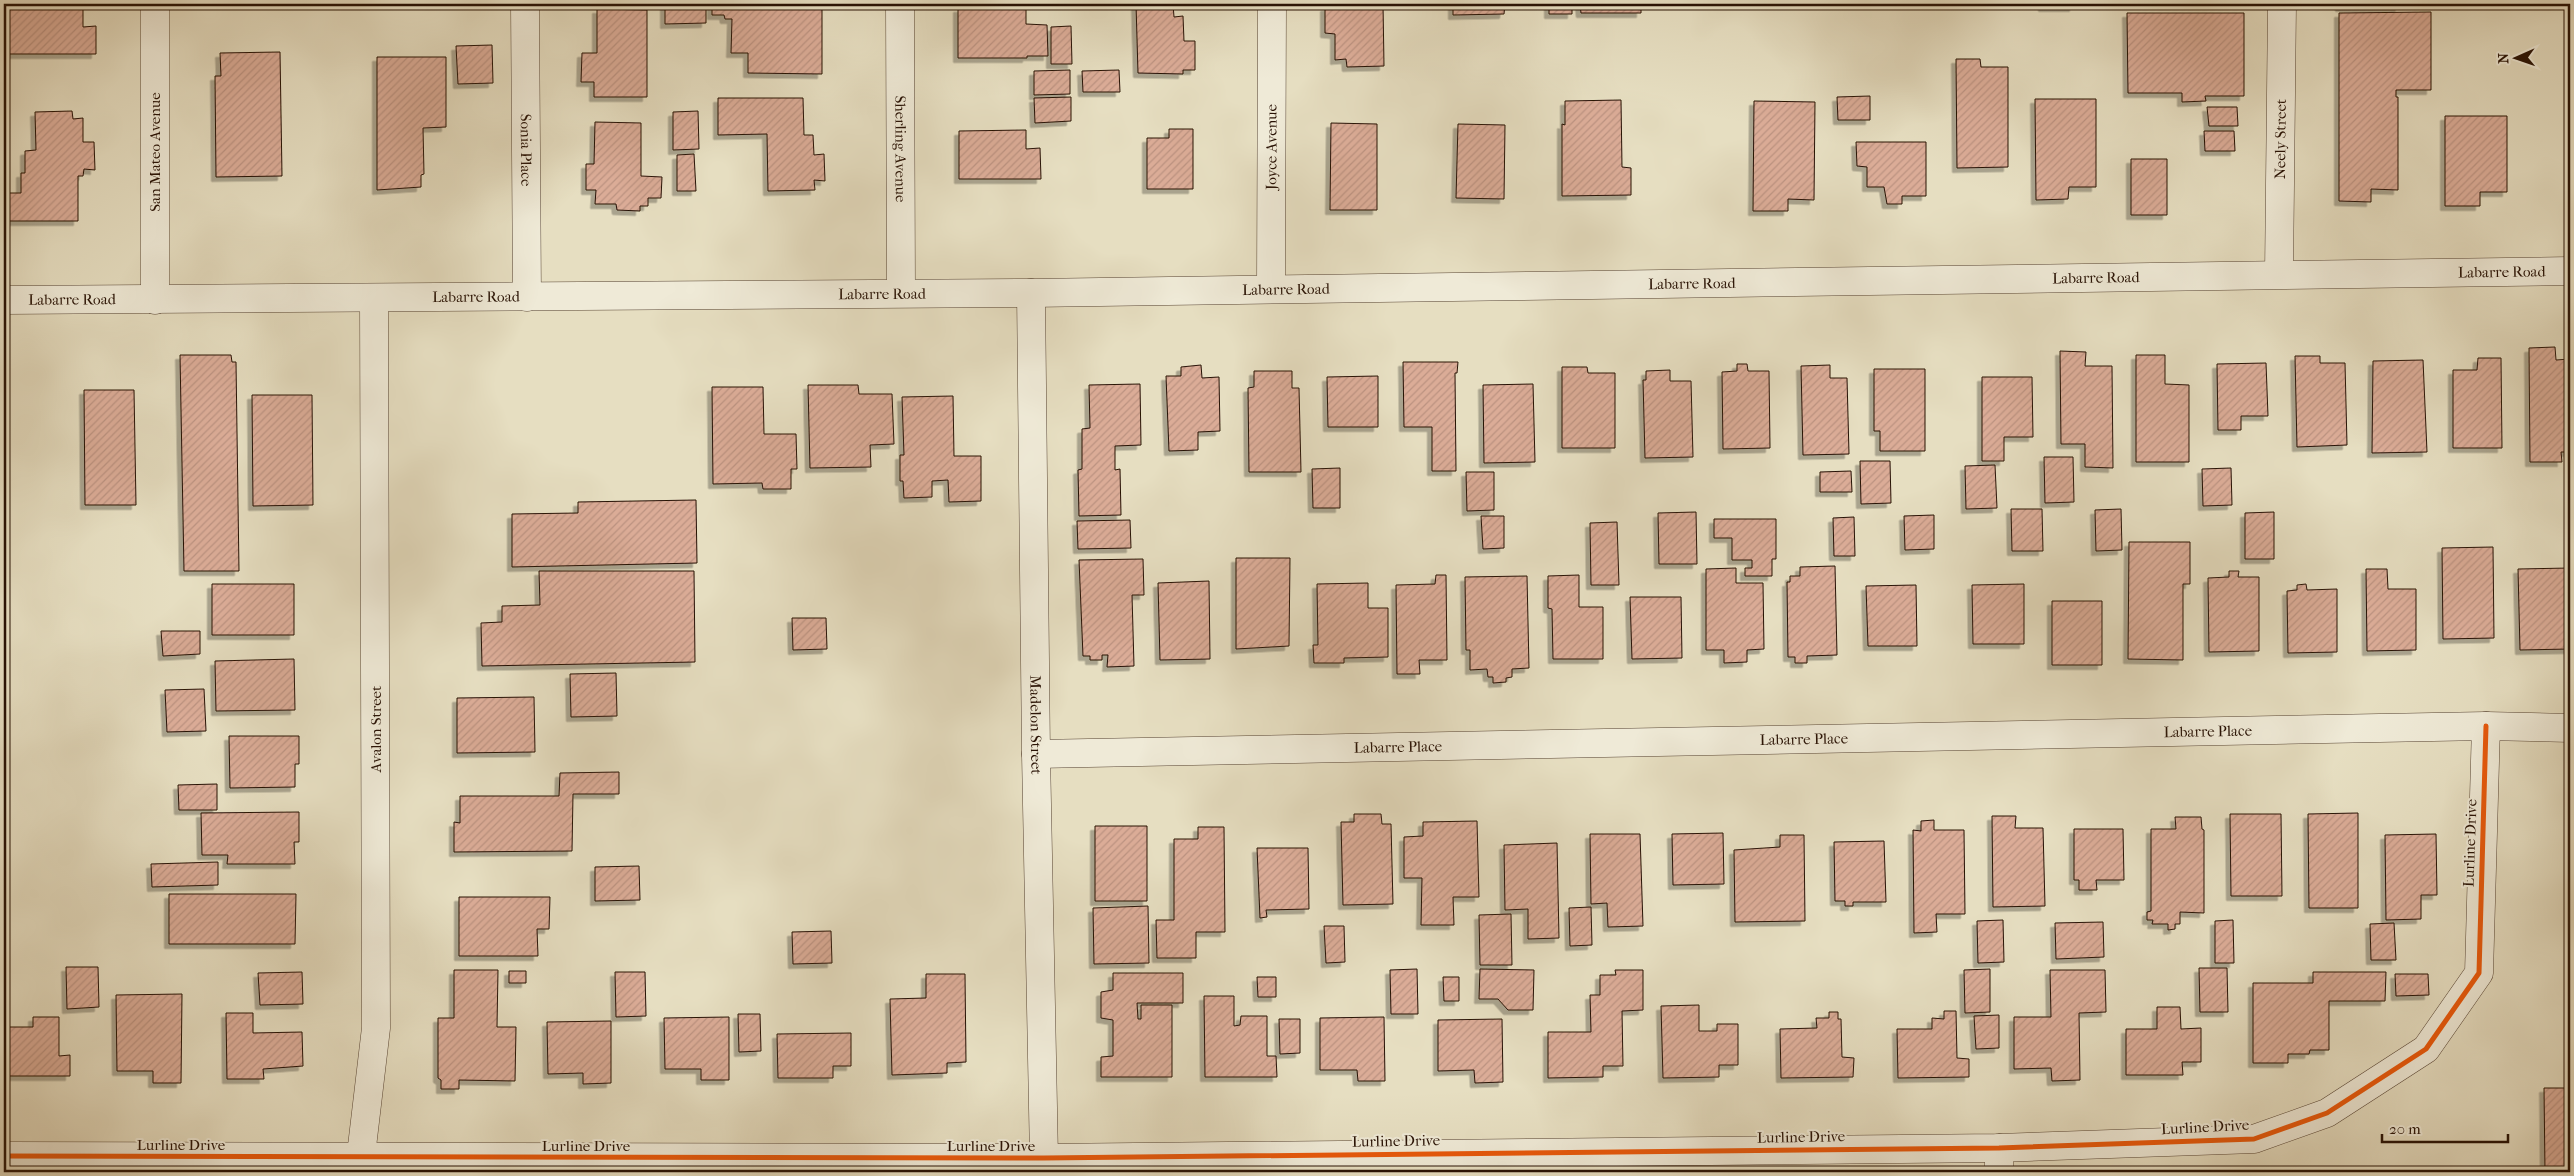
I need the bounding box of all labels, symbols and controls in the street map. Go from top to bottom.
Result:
north arrow [2492,32,2542,82]
text: N [2495,52,2512,64]
street label: San Mateo Avenue [146,92,164,212]
street label: Sherling Avenue [891,96,910,203]
street label: Neely Street [2271,98,2290,179]
street label: Joyce Avenue [1262,103,1281,191]
street label: Sonia Place [517,114,535,187]
street label: Labarre Road [2458,262,2547,282]
street label: Labarre Road [2052,268,2141,287]
street label: Labarre Road [1648,274,1737,293]
street label: Labarre Road [1242,280,1331,299]
street label: Labarre Road [838,285,927,303]
street label: Labarre Road [432,287,521,306]
street label: Labarre Road [28,290,117,309]
street label: Madelon Street [1026,675,1045,775]
street label: Avalon Street [367,685,385,773]
street label: Labarre Place [2163,722,2253,741]
street label: Labarre Place [1760,729,1849,749]
street label: Labarre Place [1354,737,1443,757]
street label: Lurline Drive [2459,798,2481,887]
scale bar [2382,1111,2508,1143]
street label: Lurline Drive [2160,1116,2250,1138]
text: 20 m [2389,1120,2421,1138]
street label: Lurline Drive [1757,1127,1846,1147]
street label: Lurline Drive [1352,1131,1441,1151]
street label: Lurline Drive [137,1136,226,1154]
street label: Lurline Drive [542,1137,631,1155]
street label: Lurline Drive [947,1137,1036,1155]

